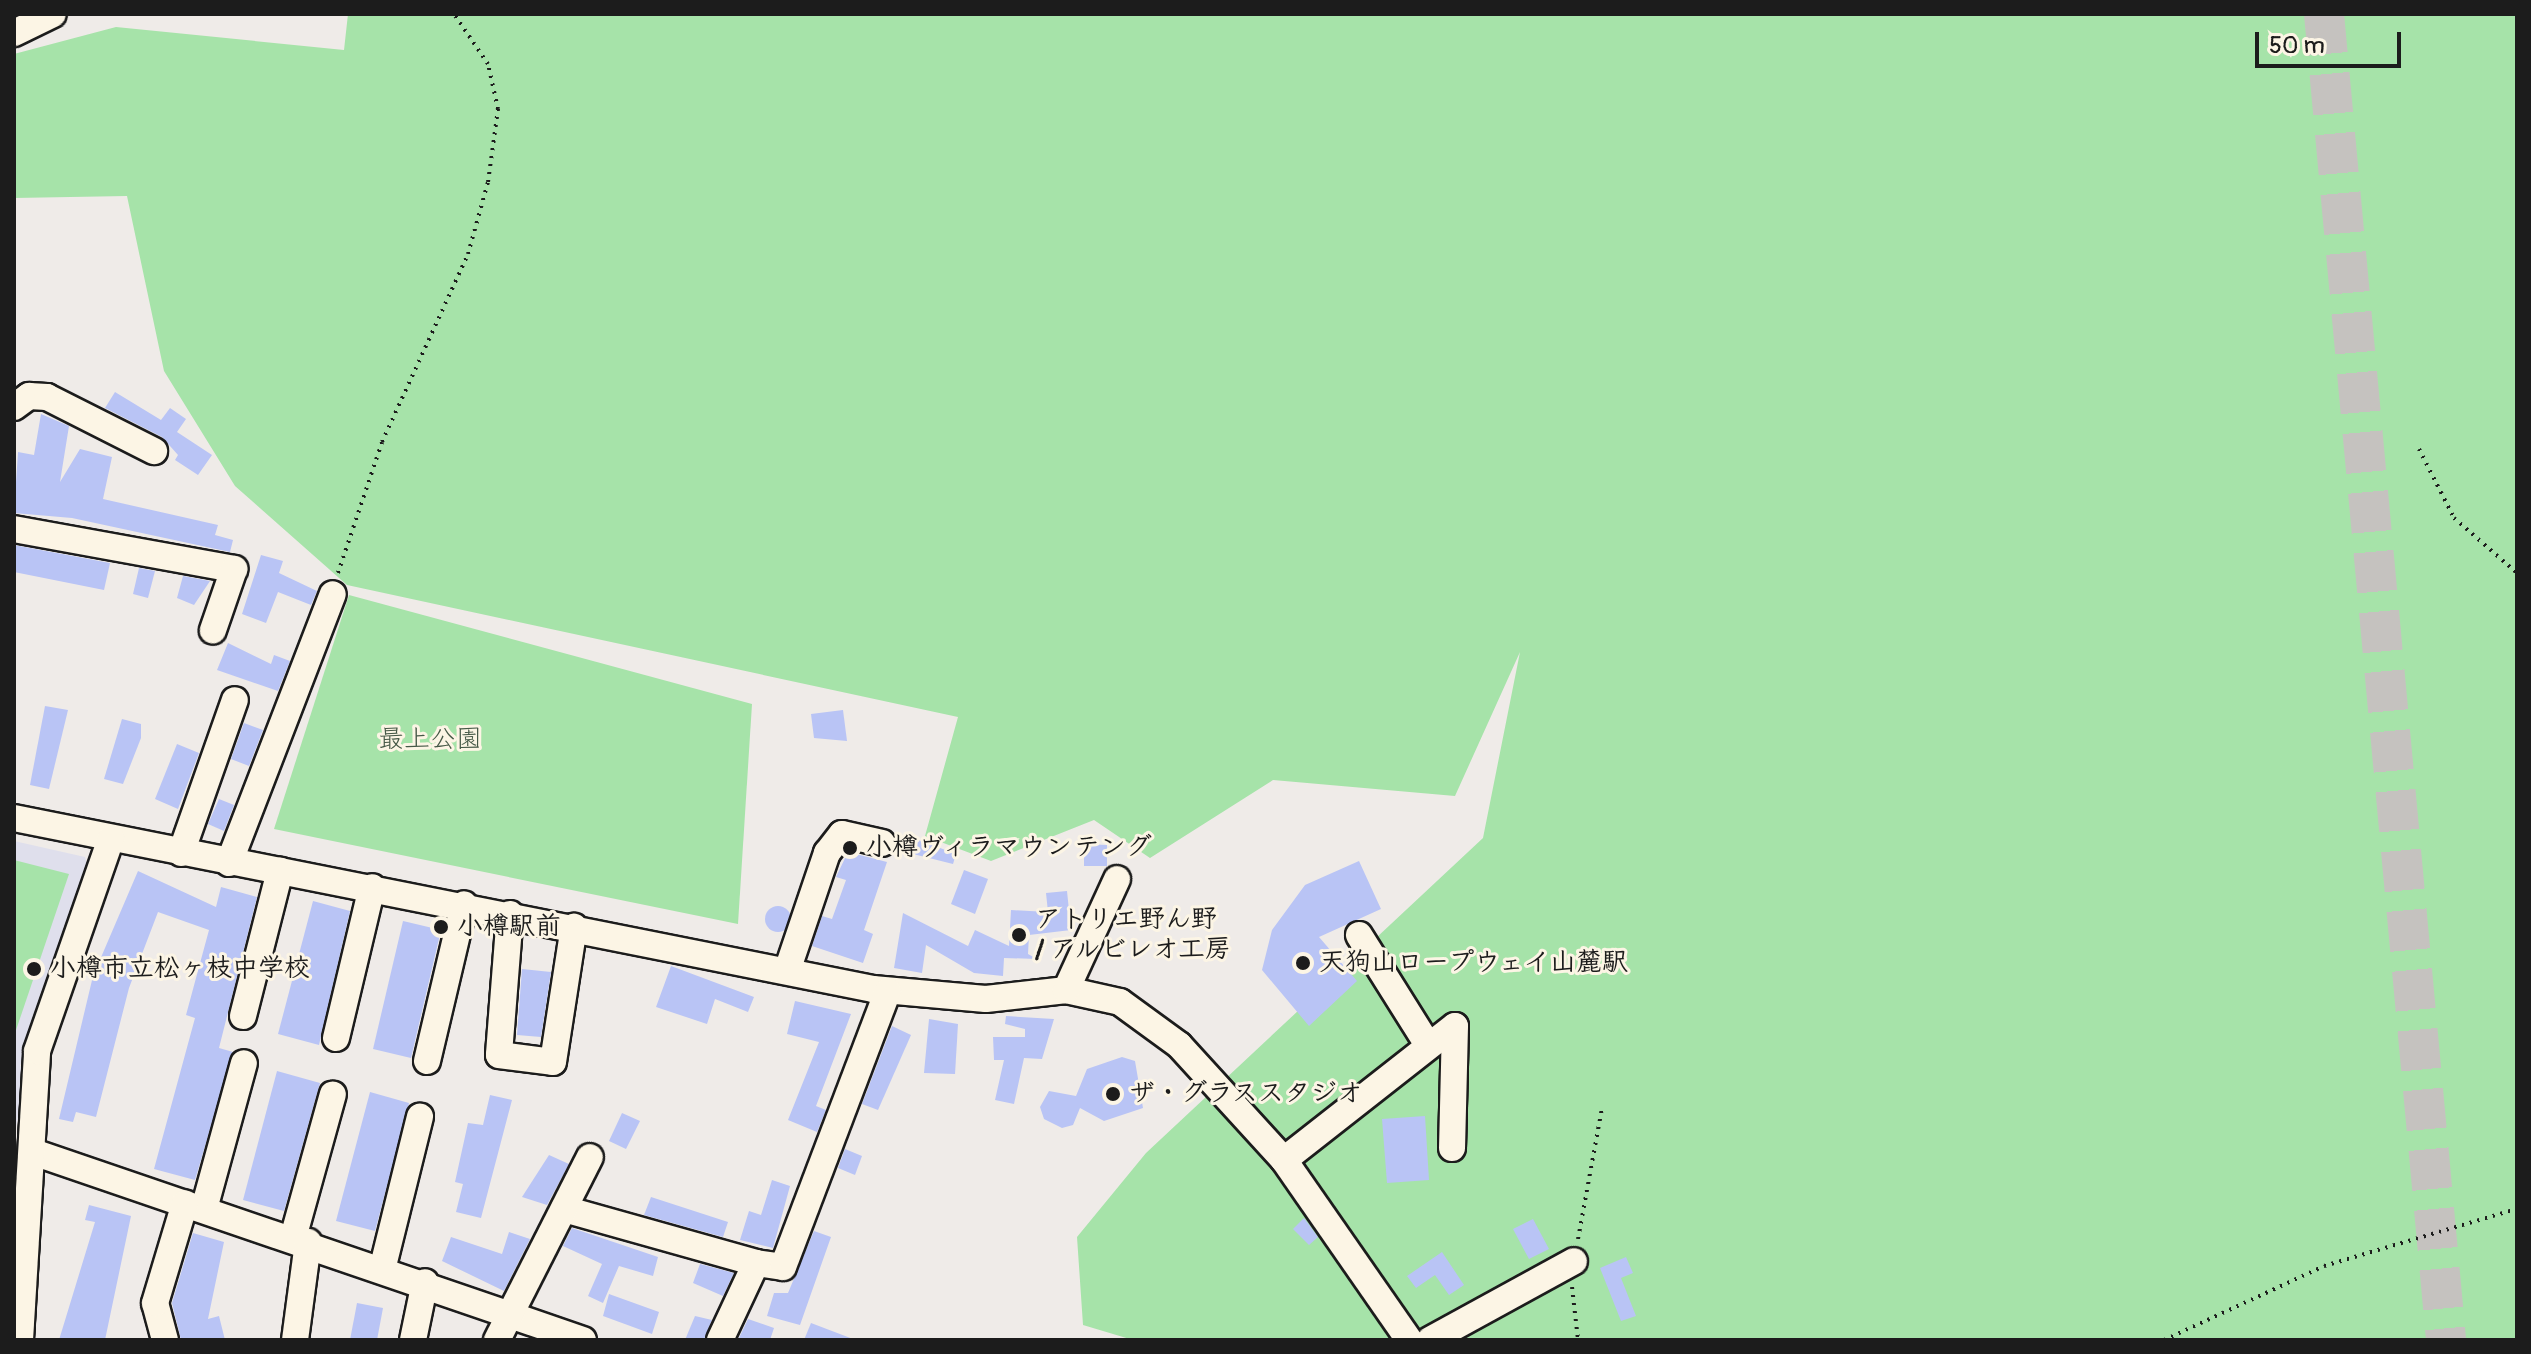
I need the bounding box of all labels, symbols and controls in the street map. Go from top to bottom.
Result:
scale bar [2259,16,2405,66]
text: 50 m [2269,31,2325,60]
park label: 最上公園 [378,724,482,756]
place label: 小樽ヴィラマウンテング [866,832,1152,864]
marker: 小樽ヴィラマウンテング [841,839,859,857]
place label: アトリエ野ん野 / アルビレオ工房 [1035,904,1232,966]
place label: 小樽駅前 [457,911,561,943]
marker: 小樽駅前 [432,918,450,936]
marker: アトリエ野ん野 / アルビレオ工房 [1010,926,1028,944]
place label: 天狗山ロープウェイ山麓駅 [1319,947,1631,979]
place label: 小樽市立松ヶ枝中学校 [50,953,310,985]
marker: 天狗山ロープウェイ山麓駅 [1294,954,1312,972]
marker: 小樽市立松ヶ枝中学校 [25,960,43,978]
place label: ザ・グラススタジオ [1129,1078,1363,1110]
marker: ザ・グラススタジオ [1104,1085,1122,1103]

